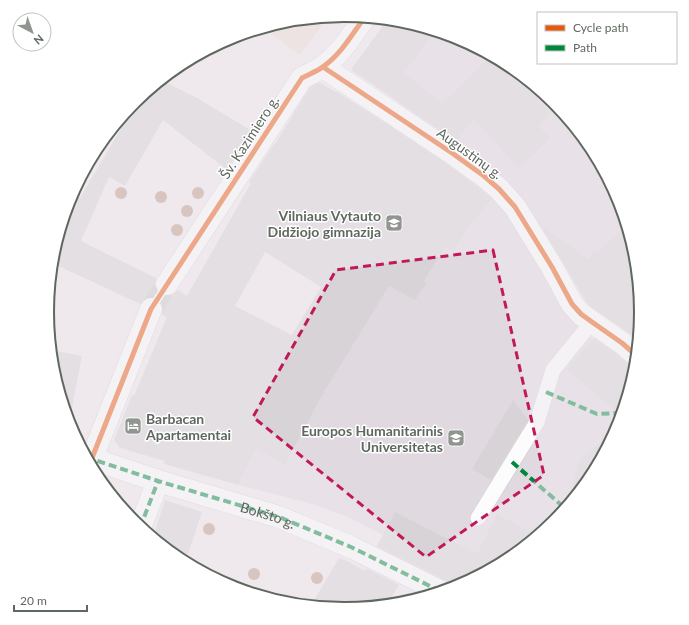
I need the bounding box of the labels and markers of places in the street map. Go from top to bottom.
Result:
place label: Vilniaus Vytauto Didžiojo gimnazija [268,207,381,240]
school or university icon: Vilniaus Vytauto Didžiojo gimnazija [384,213,404,233]
place label: Barbacan Apartamentai [145,410,231,443]
hotel icon: Barbacan Apartamentai [123,416,143,436]
place label: Europos Humanitarinis Universitetas [301,422,443,455]
school or university icon: Europos Humanitarinis Universitetas [446,428,466,448]

